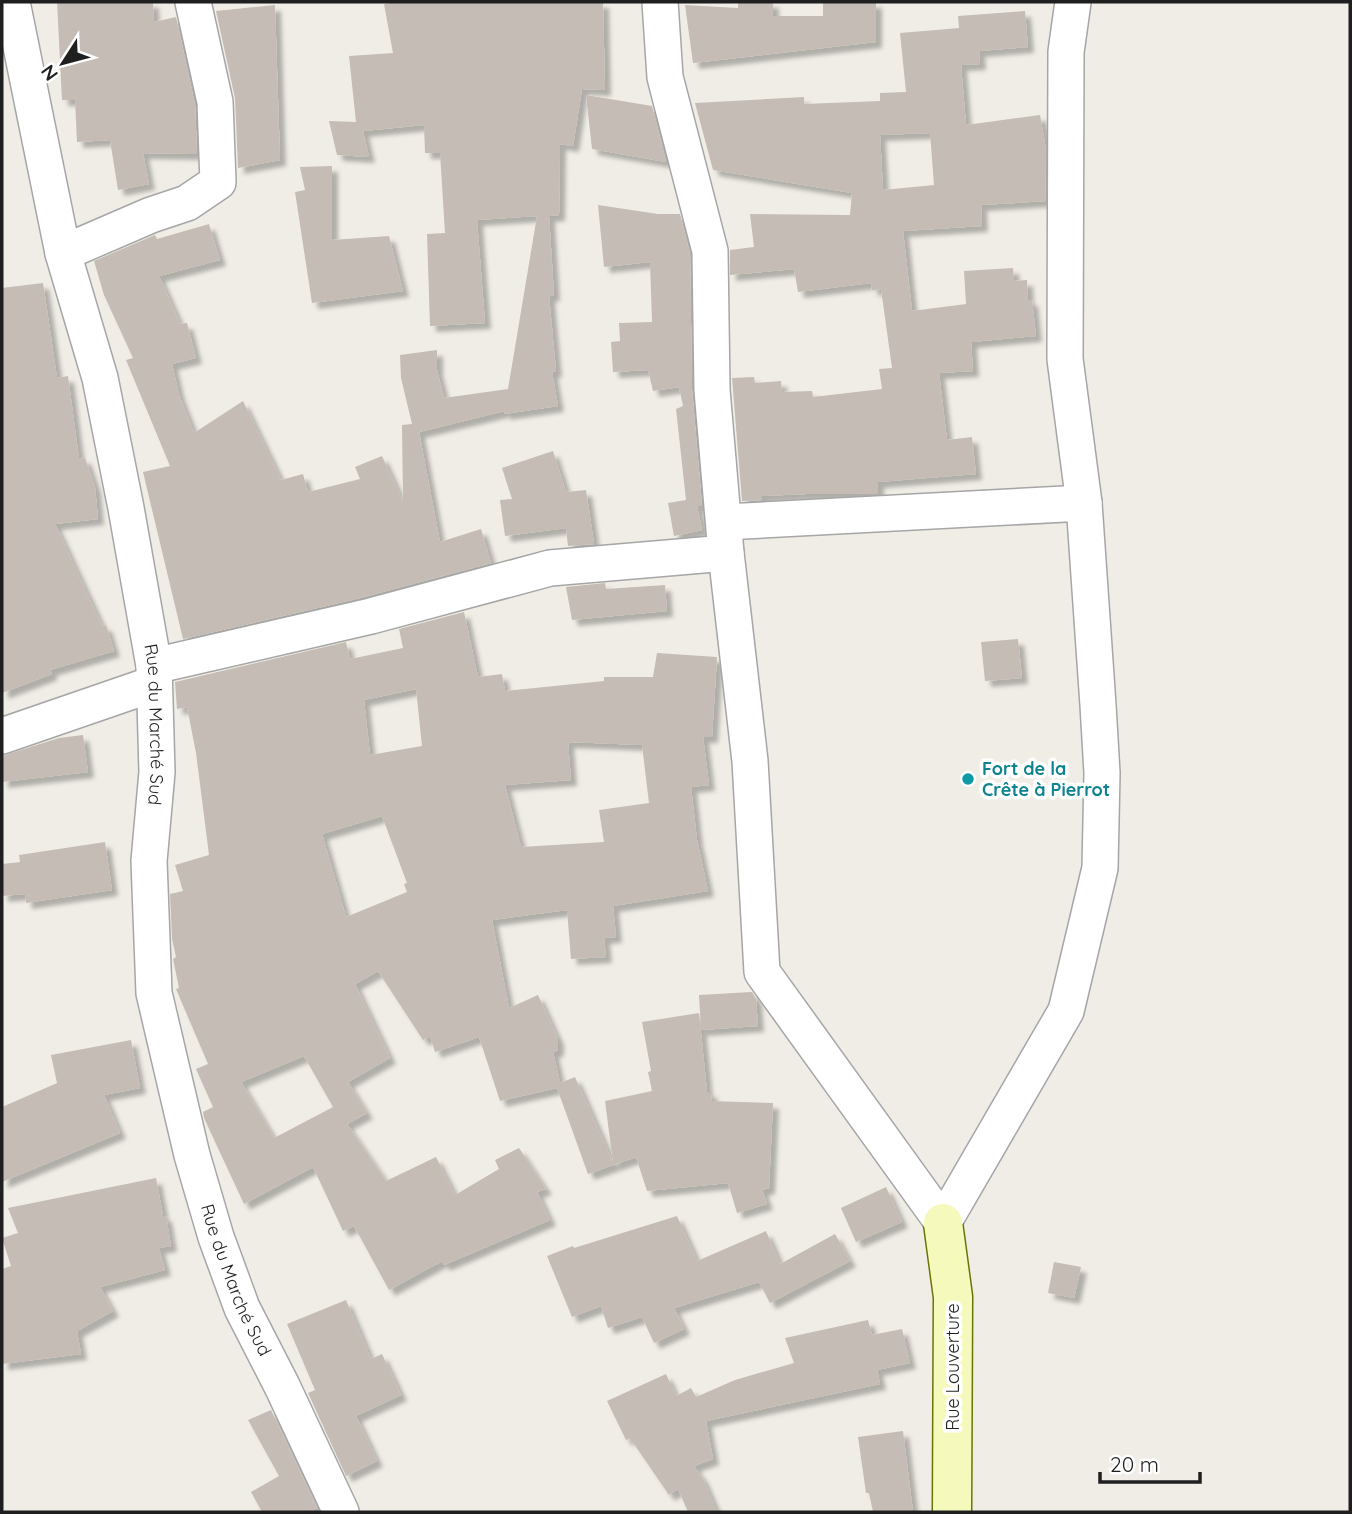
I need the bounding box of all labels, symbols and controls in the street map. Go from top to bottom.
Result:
north arrow [28,28,98,98]
text: N [35,60,63,86]
street label: Rue du Marché Sud [139,642,169,806]
place label: Fort de la Crête à Pierrot [982,757,1110,801]
marker: Fort de la Crête à Pierrot [960,771,976,787]
street label: Rue du Marché Sud [196,1201,277,1360]
street label: Rue Louverture [941,1303,964,1431]
scale bar [1100,1440,1200,1484]
text: 20 m [1110,1451,1159,1477]

